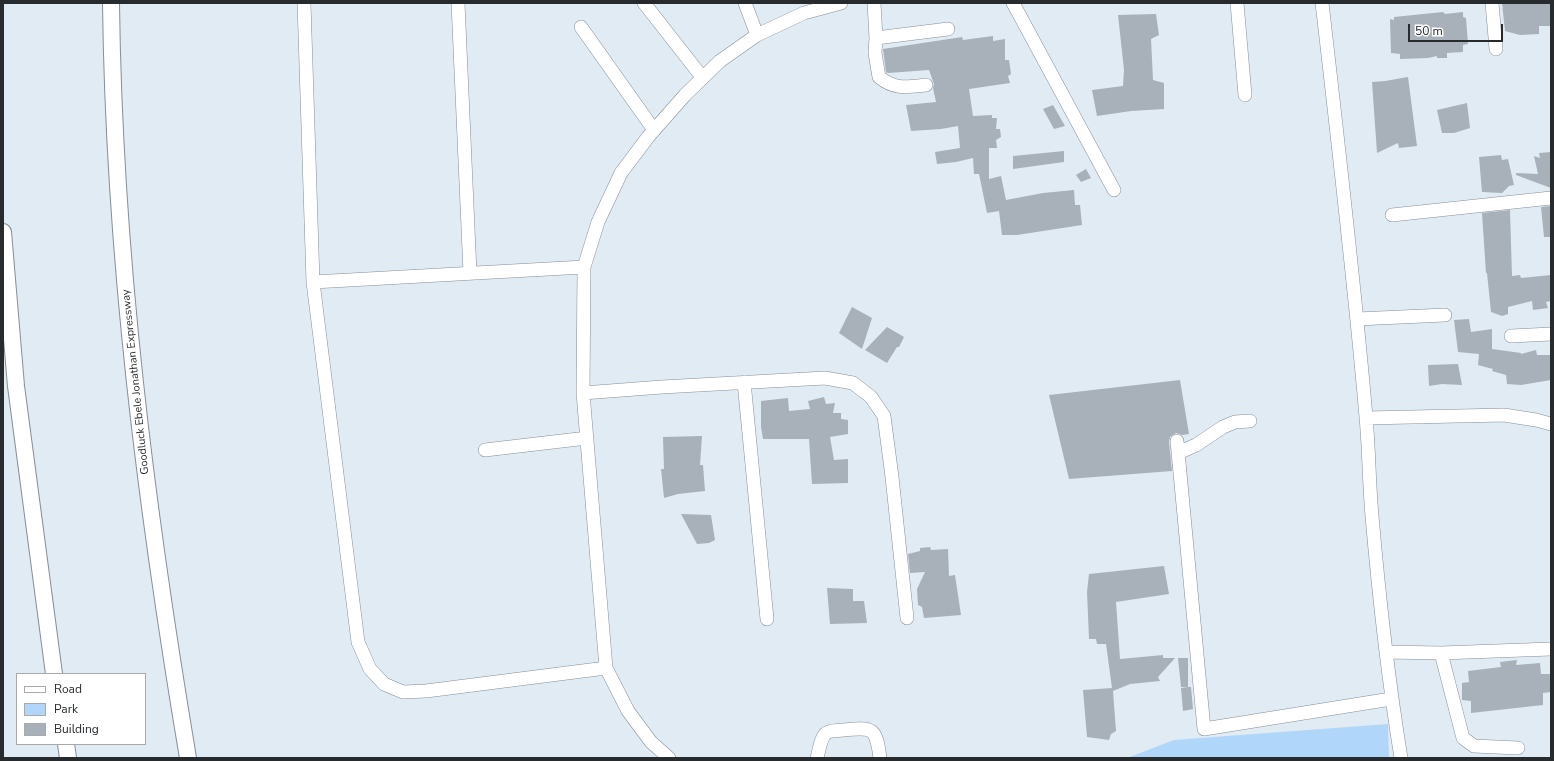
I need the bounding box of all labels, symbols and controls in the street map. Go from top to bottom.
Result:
scale bar [1410,16,1505,42]
text: 50 m [1415,23,1443,39]
street label: Goodluck Ebele Jonathan Expressway [120,289,152,475]
legend [16,673,146,745]
text: Road [54,681,82,697]
text: Park [54,701,78,717]
text: Building [54,721,99,737]

